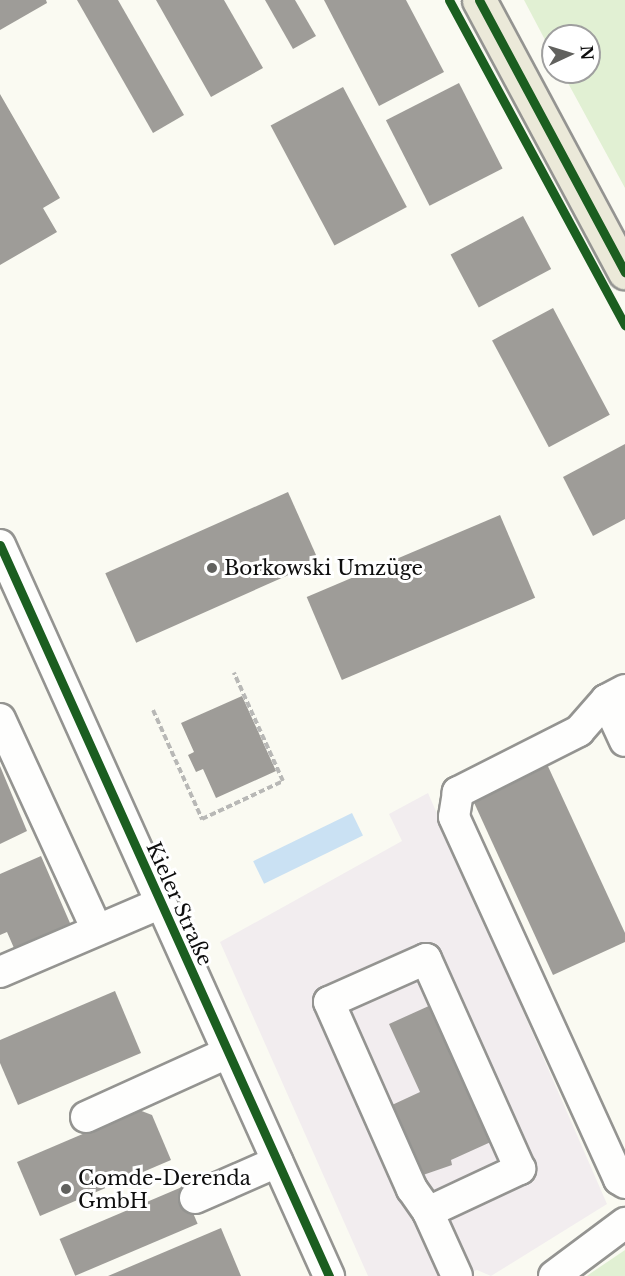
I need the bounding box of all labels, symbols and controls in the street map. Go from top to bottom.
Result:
north arrow [541,24,601,84]
text: N [576,45,597,61]
place label: Borkowski Umzüge [224,556,423,580]
marker: Borkowski Umzüge [205,561,219,575]
street label: Kieler Straße [141,838,217,970]
place label: Comde-Derenda GmbH [78,1166,251,1213]
marker: Comde-Derenda GmbH [59,1182,73,1196]

